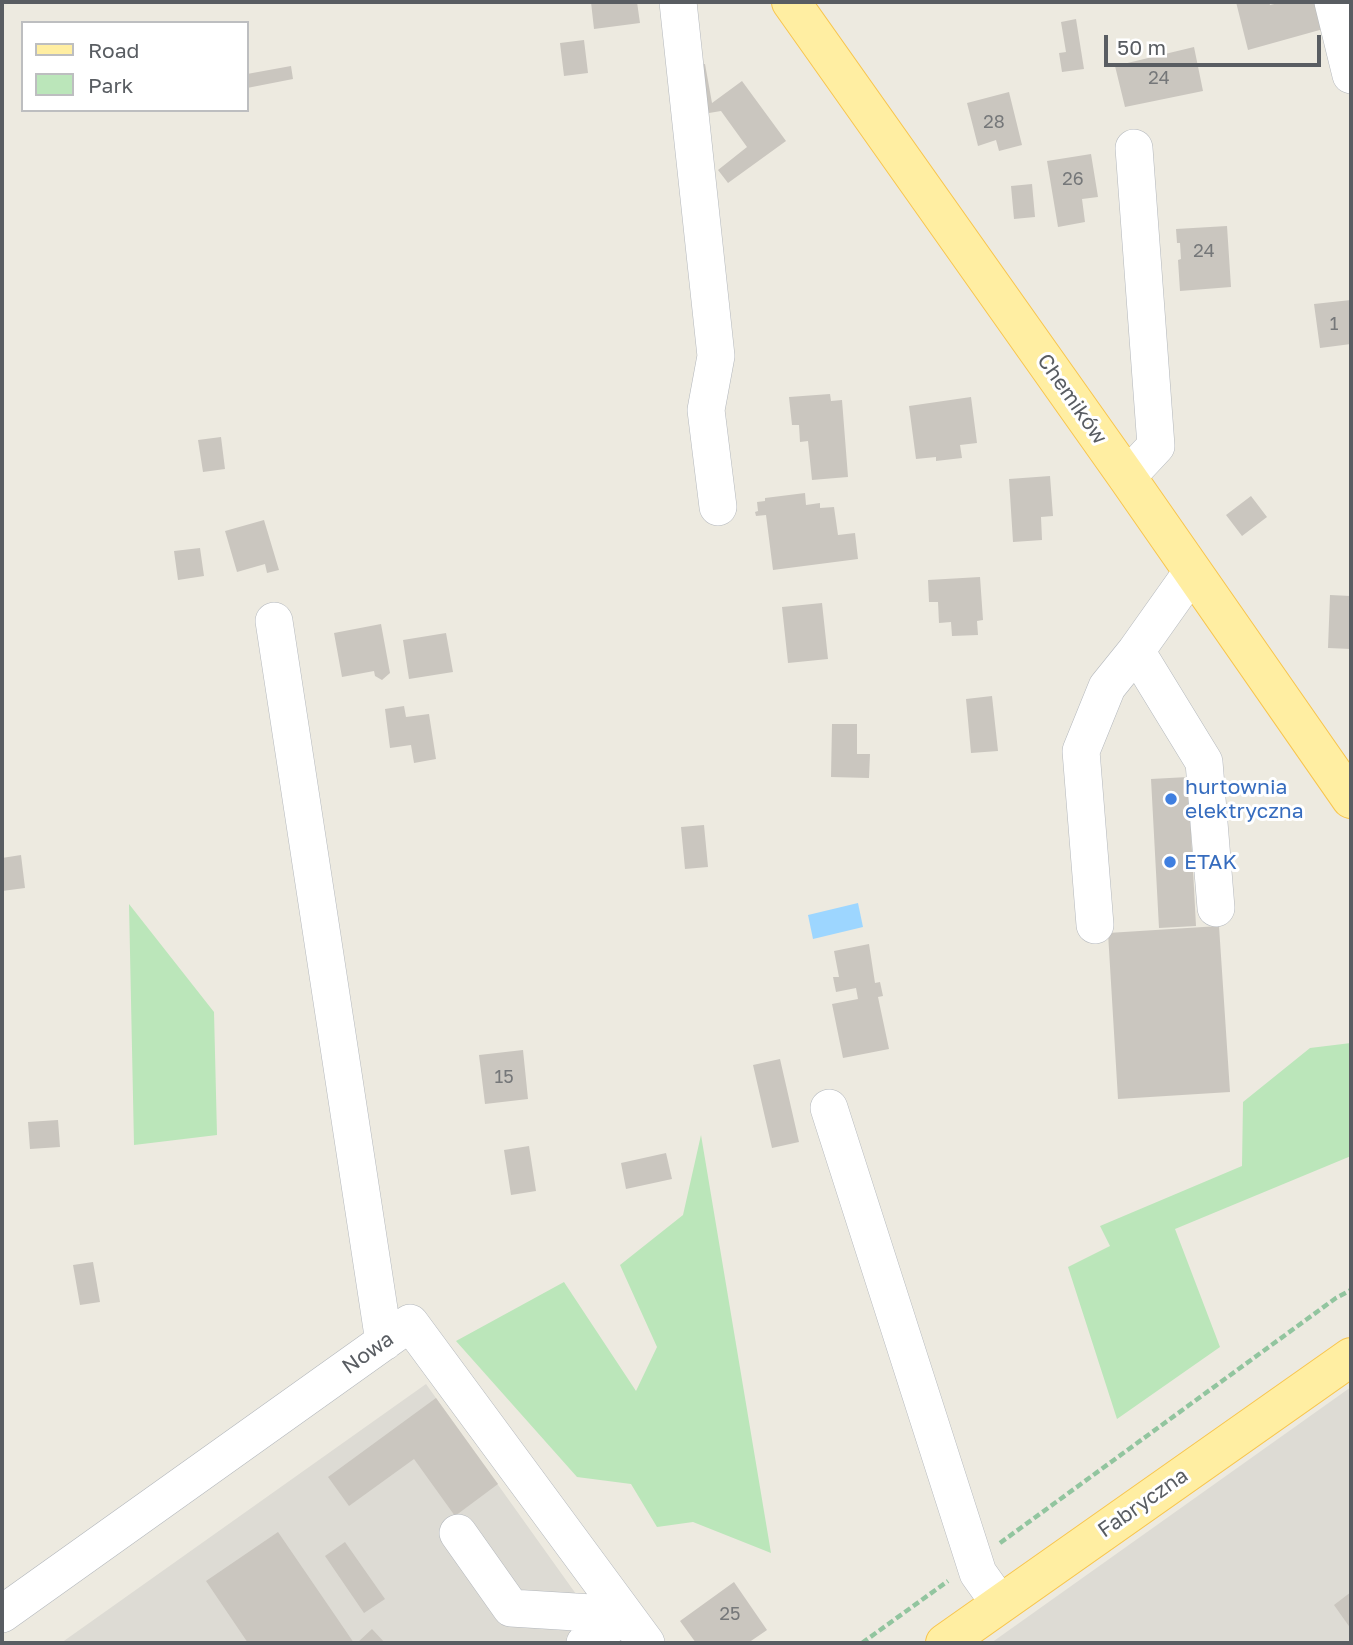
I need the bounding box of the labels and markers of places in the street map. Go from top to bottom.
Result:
place label: hurtownia elektryczna [1185,774,1304,824]
marker: hurtownia elektryczna [1163,791,1179,807]
place label: ETAK [1184,849,1237,875]
marker: ETAK [1162,854,1178,870]

